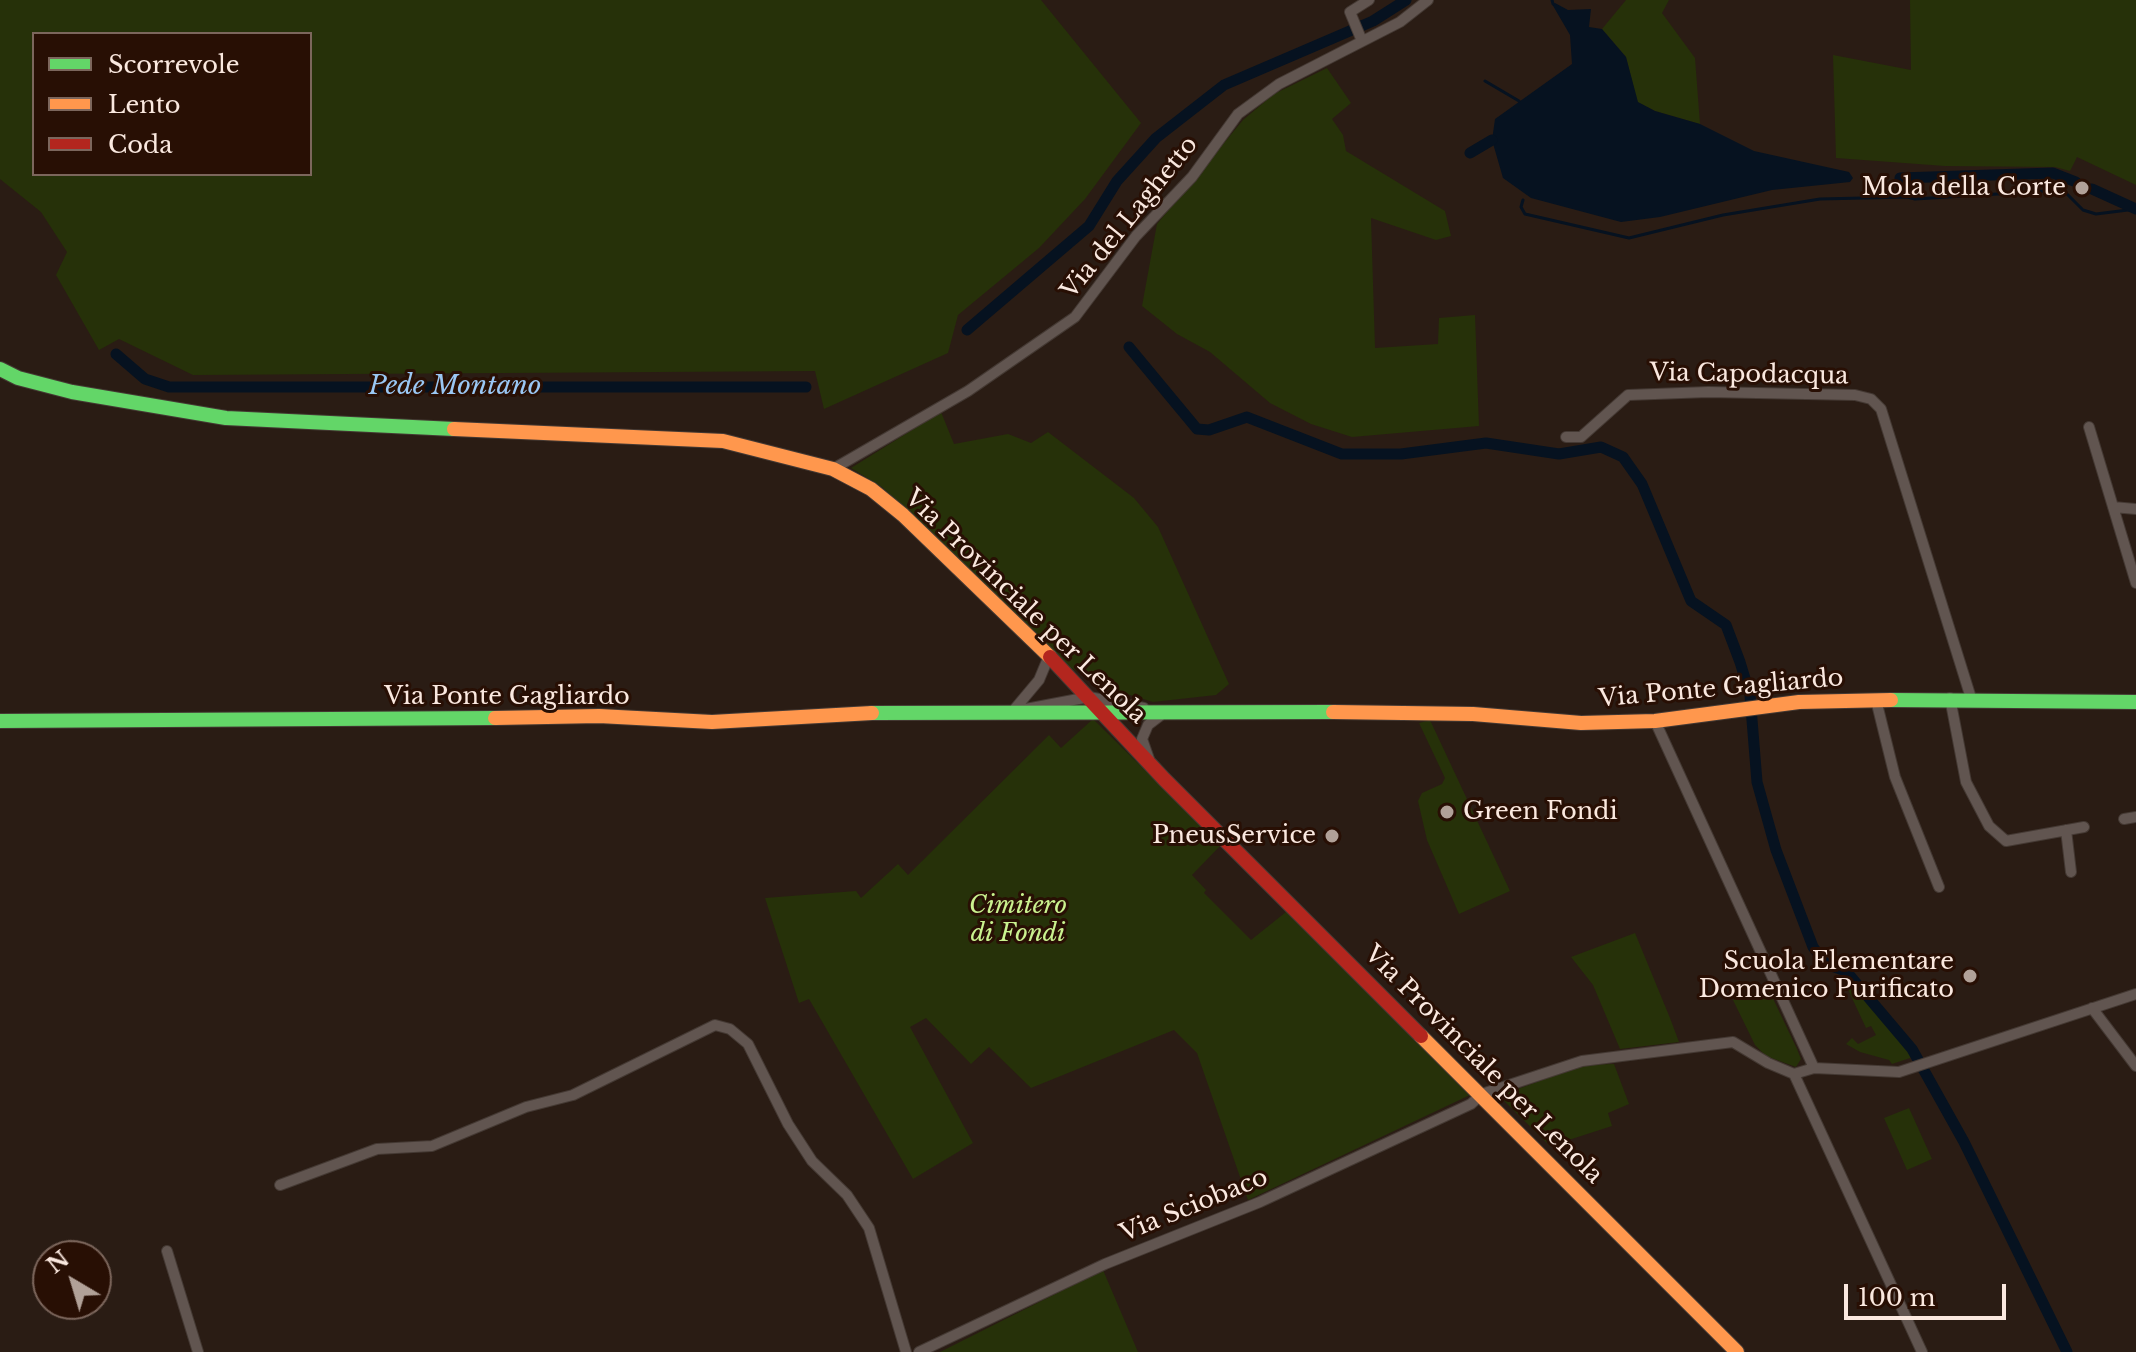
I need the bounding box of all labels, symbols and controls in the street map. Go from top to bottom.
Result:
legend [32,32,312,176]
text: Scorrevole [108,50,239,79]
text: Lento [108,90,181,119]
text: Coda [108,130,172,159]
street label: Via del Laghetto [1056,131,1204,305]
place label: Mola della Corte [1862,174,2066,202]
marker: Mola della Corte [2073,179,2091,197]
street label: Via Capodacqua [1649,359,1849,391]
water label: Pede Montano [369,371,541,403]
street label: Via Provinciale per Lenola [898,484,1152,730]
street label: Via Ponte Gagliardo [1597,664,1845,714]
street label: Via Ponte Gagliardo [384,683,630,711]
place label: Green Fondi [1463,798,1618,826]
marker: Green Fondi [1438,803,1456,821]
place label: PneusService [1152,822,1316,850]
marker: PneusService [1323,827,1341,845]
park label: Cimitero di Fondi [969,892,1067,948]
street label: Via Provinciale per Lenola [1358,940,1608,1190]
place label: Scuola Elementare Domenico Purificato [1699,948,1954,1004]
marker: Scuola Elementare Domenico Purificato [1961,967,1979,985]
street label: Via Sciobaco [1116,1163,1272,1249]
north arrow [32,1240,112,1320]
text: N [42,1245,75,1279]
scale bar [1848,1268,2010,1318]
text: 100 m [1858,1283,1936,1312]

